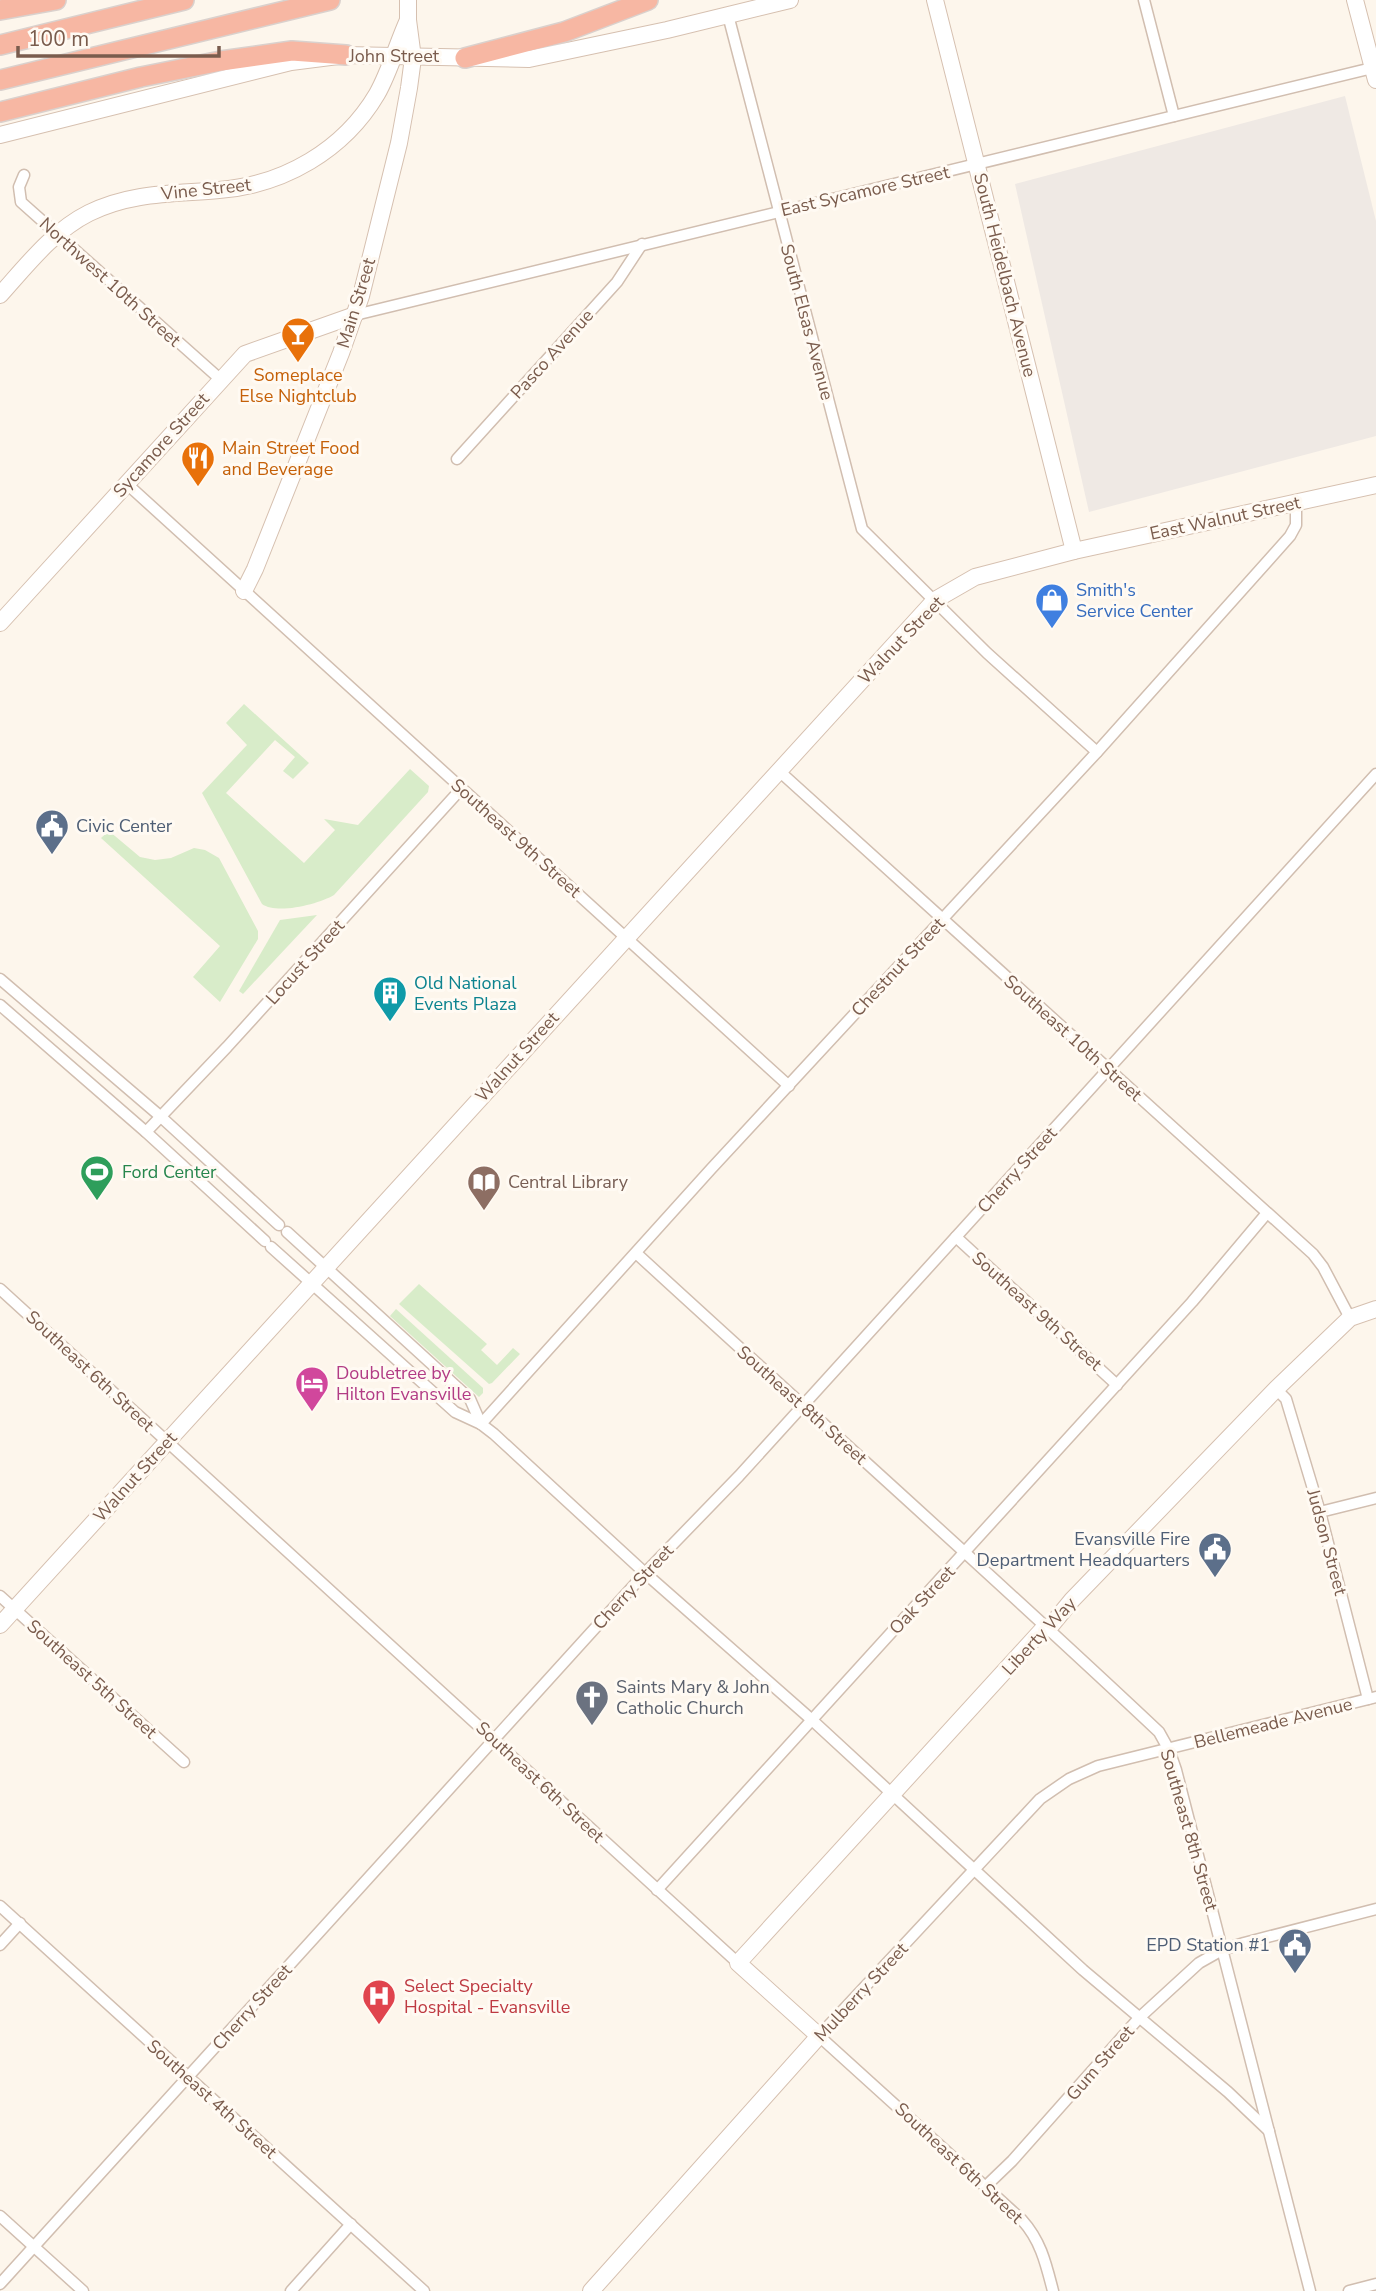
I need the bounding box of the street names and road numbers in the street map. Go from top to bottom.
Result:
street label: John Street [348,44,440,68]
street label: East Sycamore Street [778,160,952,222]
street label: South Heidelbach Avenue [968,170,1042,380]
street label: Vine Street [159,172,253,206]
street label: Northwest 10th Street [34,212,186,352]
street label: South Elsas Avenue [775,241,839,403]
street label: Main Street [331,254,381,351]
street label: Pasco Avenue [505,304,599,404]
street label: Sycamore Street [108,387,215,502]
street label: East Walnut Street [1147,490,1303,546]
street label: Walnut Street [853,590,950,689]
street label: Southeast 9th Street [446,773,587,903]
street label: Chestnut Street [846,912,951,1022]
street label: Locust Street [260,914,350,1010]
street label: Southeast 10th Street [999,969,1148,1107]
street label: Walnut Street [470,1006,565,1107]
street label: Cherry Street [972,1121,1063,1218]
street label: Southeast 9th Street [967,1246,1108,1376]
street label: Southeast 6th Street [21,1305,160,1437]
street label: Southeast 8th Street [732,1340,873,1470]
street label: Walnut Street [88,1426,183,1527]
street label: Judson Street [1301,1485,1353,1598]
street label: Cherry Street [587,1539,679,1635]
street label: Oak Street [884,1560,961,1640]
street label: Liberty Way [997,1591,1082,1680]
street label: Southeast 5th Street [22,1614,163,1744]
street label: Bellemeade Avenue [1191,1692,1355,1754]
street label: Southeast 6th Street [471,1716,610,1848]
street label: Southeast 8th Street [1154,1746,1224,1914]
street label: Mulberry Street [809,1937,914,2047]
street label: Cherry Street [207,1958,298,2055]
street label: Gum Street [1061,2020,1140,2106]
street label: Southeast 4th Street [142,2034,283,2164]
street label: Southeast 6th Street [890,2097,1029,2229]

